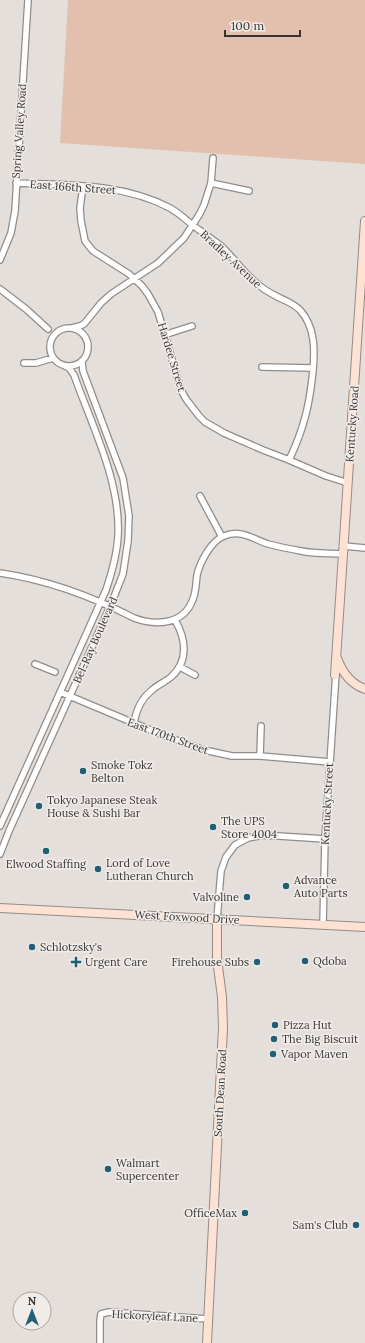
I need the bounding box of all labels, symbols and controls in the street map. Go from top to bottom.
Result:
scale bar [225,12,300,38]
text: 100 m [231,18,264,33]
street label: Spring Valley Road [9,83,29,179]
street label: East 166th Street [29,177,117,197]
street label: Bradley Avenue [197,227,265,291]
street label: Hardee Street [155,321,189,394]
street label: Kentucky Road [342,385,362,463]
street label: Bel-Ray Boulevard [70,594,121,685]
street label: East 170th Street [125,715,211,757]
place label: Smoke Tokz Belton [91,758,153,785]
street label: Kentucky Street [318,762,336,845]
marker: Smoke Tokz Belton [78,766,88,776]
place label: Tokyo Japanese Steak House & Sushi Bar [47,793,157,820]
marker: Tokyo Japanese Steak House & Sushi Bar [34,801,44,811]
place label: The UPS Store 4004 [221,814,277,841]
marker: The UPS Store 4004 [208,822,218,832]
marker: Elwood Staffing [41,846,51,856]
place label: Lord of Love Lutheran Church [106,856,194,883]
place label: Elwood Staffing [6,857,87,871]
marker: Lord of Love Lutheran Church [93,864,103,874]
place label: Advance Auto Parts [293,873,348,900]
marker: Advance Auto Parts [281,881,291,891]
place label: Valvoline [192,890,239,904]
marker: Valvoline [242,892,252,902]
street label: West Foxwood Drive [134,907,240,927]
place label: Schlotzsky's [40,940,102,954]
marker: Schlotzsky's [27,942,37,952]
place label: Qdoba [313,954,347,968]
place label: Urgent Care [85,955,148,969]
place label: Firehouse Subs [172,955,249,969]
marker: Urgent Care [70,956,82,968]
marker: Qdoba [300,956,310,966]
marker: Firehouse Subs [252,957,262,967]
place label: Pizza Hut [283,1018,332,1032]
marker: Pizza Hut [270,1020,280,1030]
place label: The Big Biscuit [282,1032,359,1046]
marker: The Big Biscuit [269,1034,279,1044]
place label: Vapor Maven [280,1047,348,1061]
street label: South Dean Road [211,1048,229,1137]
marker: Vapor Maven [268,1049,278,1059]
place label: Walmart Supercenter [116,1156,180,1183]
marker: Walmart Supercenter [103,1164,113,1174]
place label: OfficeMax [184,1206,237,1220]
marker: OfficeMax [240,1208,250,1218]
place label: Sam's Club [292,1218,348,1232]
marker: Sam's Club [351,1220,361,1230]
north arrow [12,1291,52,1331]
text: N [28,1294,37,1308]
street label: Hickoryleaf Lane [111,1307,199,1325]

